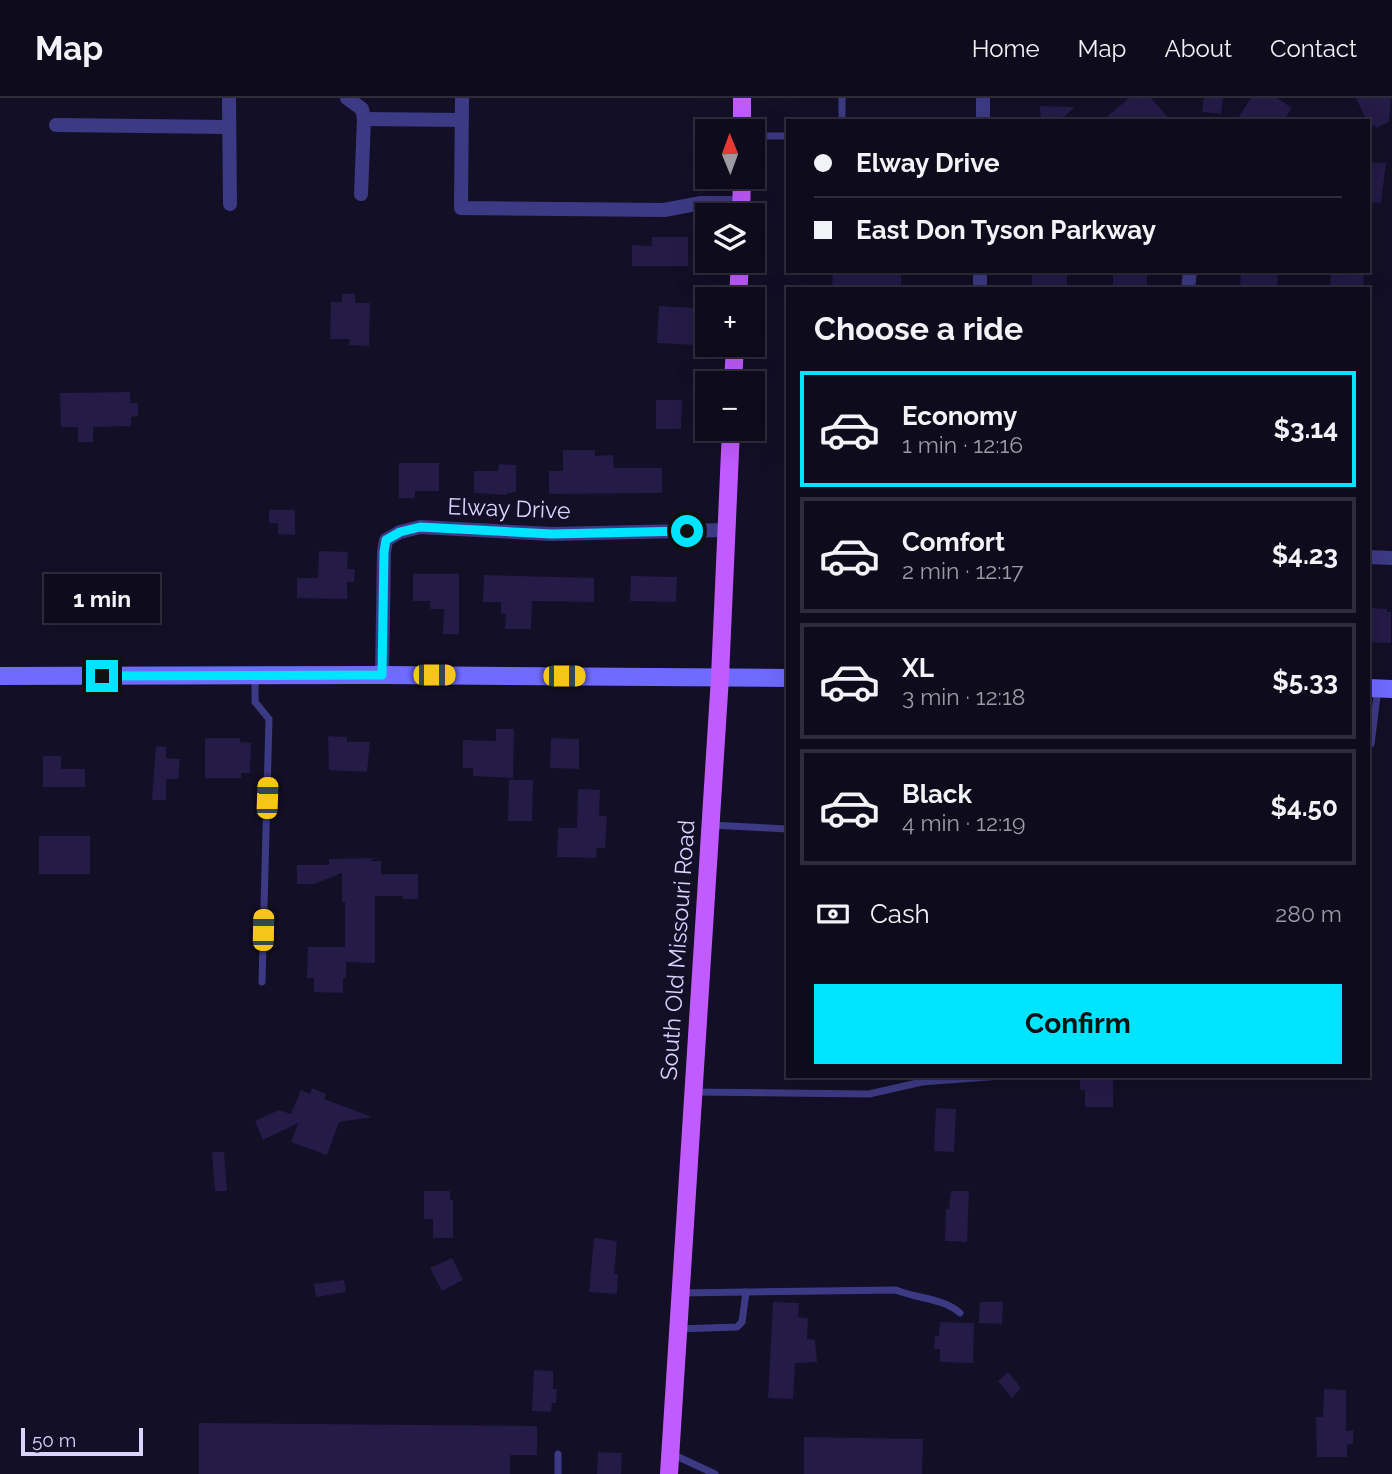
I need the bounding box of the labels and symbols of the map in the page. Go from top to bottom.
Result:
north arrow [695,119,765,189]
street label: Elway Drive [447,492,571,524]
route start [671,515,703,547]
callout: 1 min [44,574,160,624]
route end [86,660,118,692]
car [414,665,456,686]
car [544,666,586,687]
car [256,777,279,819]
street label: South Old Missouri Road [654,819,700,1081]
car [253,909,274,951]
scale bar [21,1425,144,1457]

